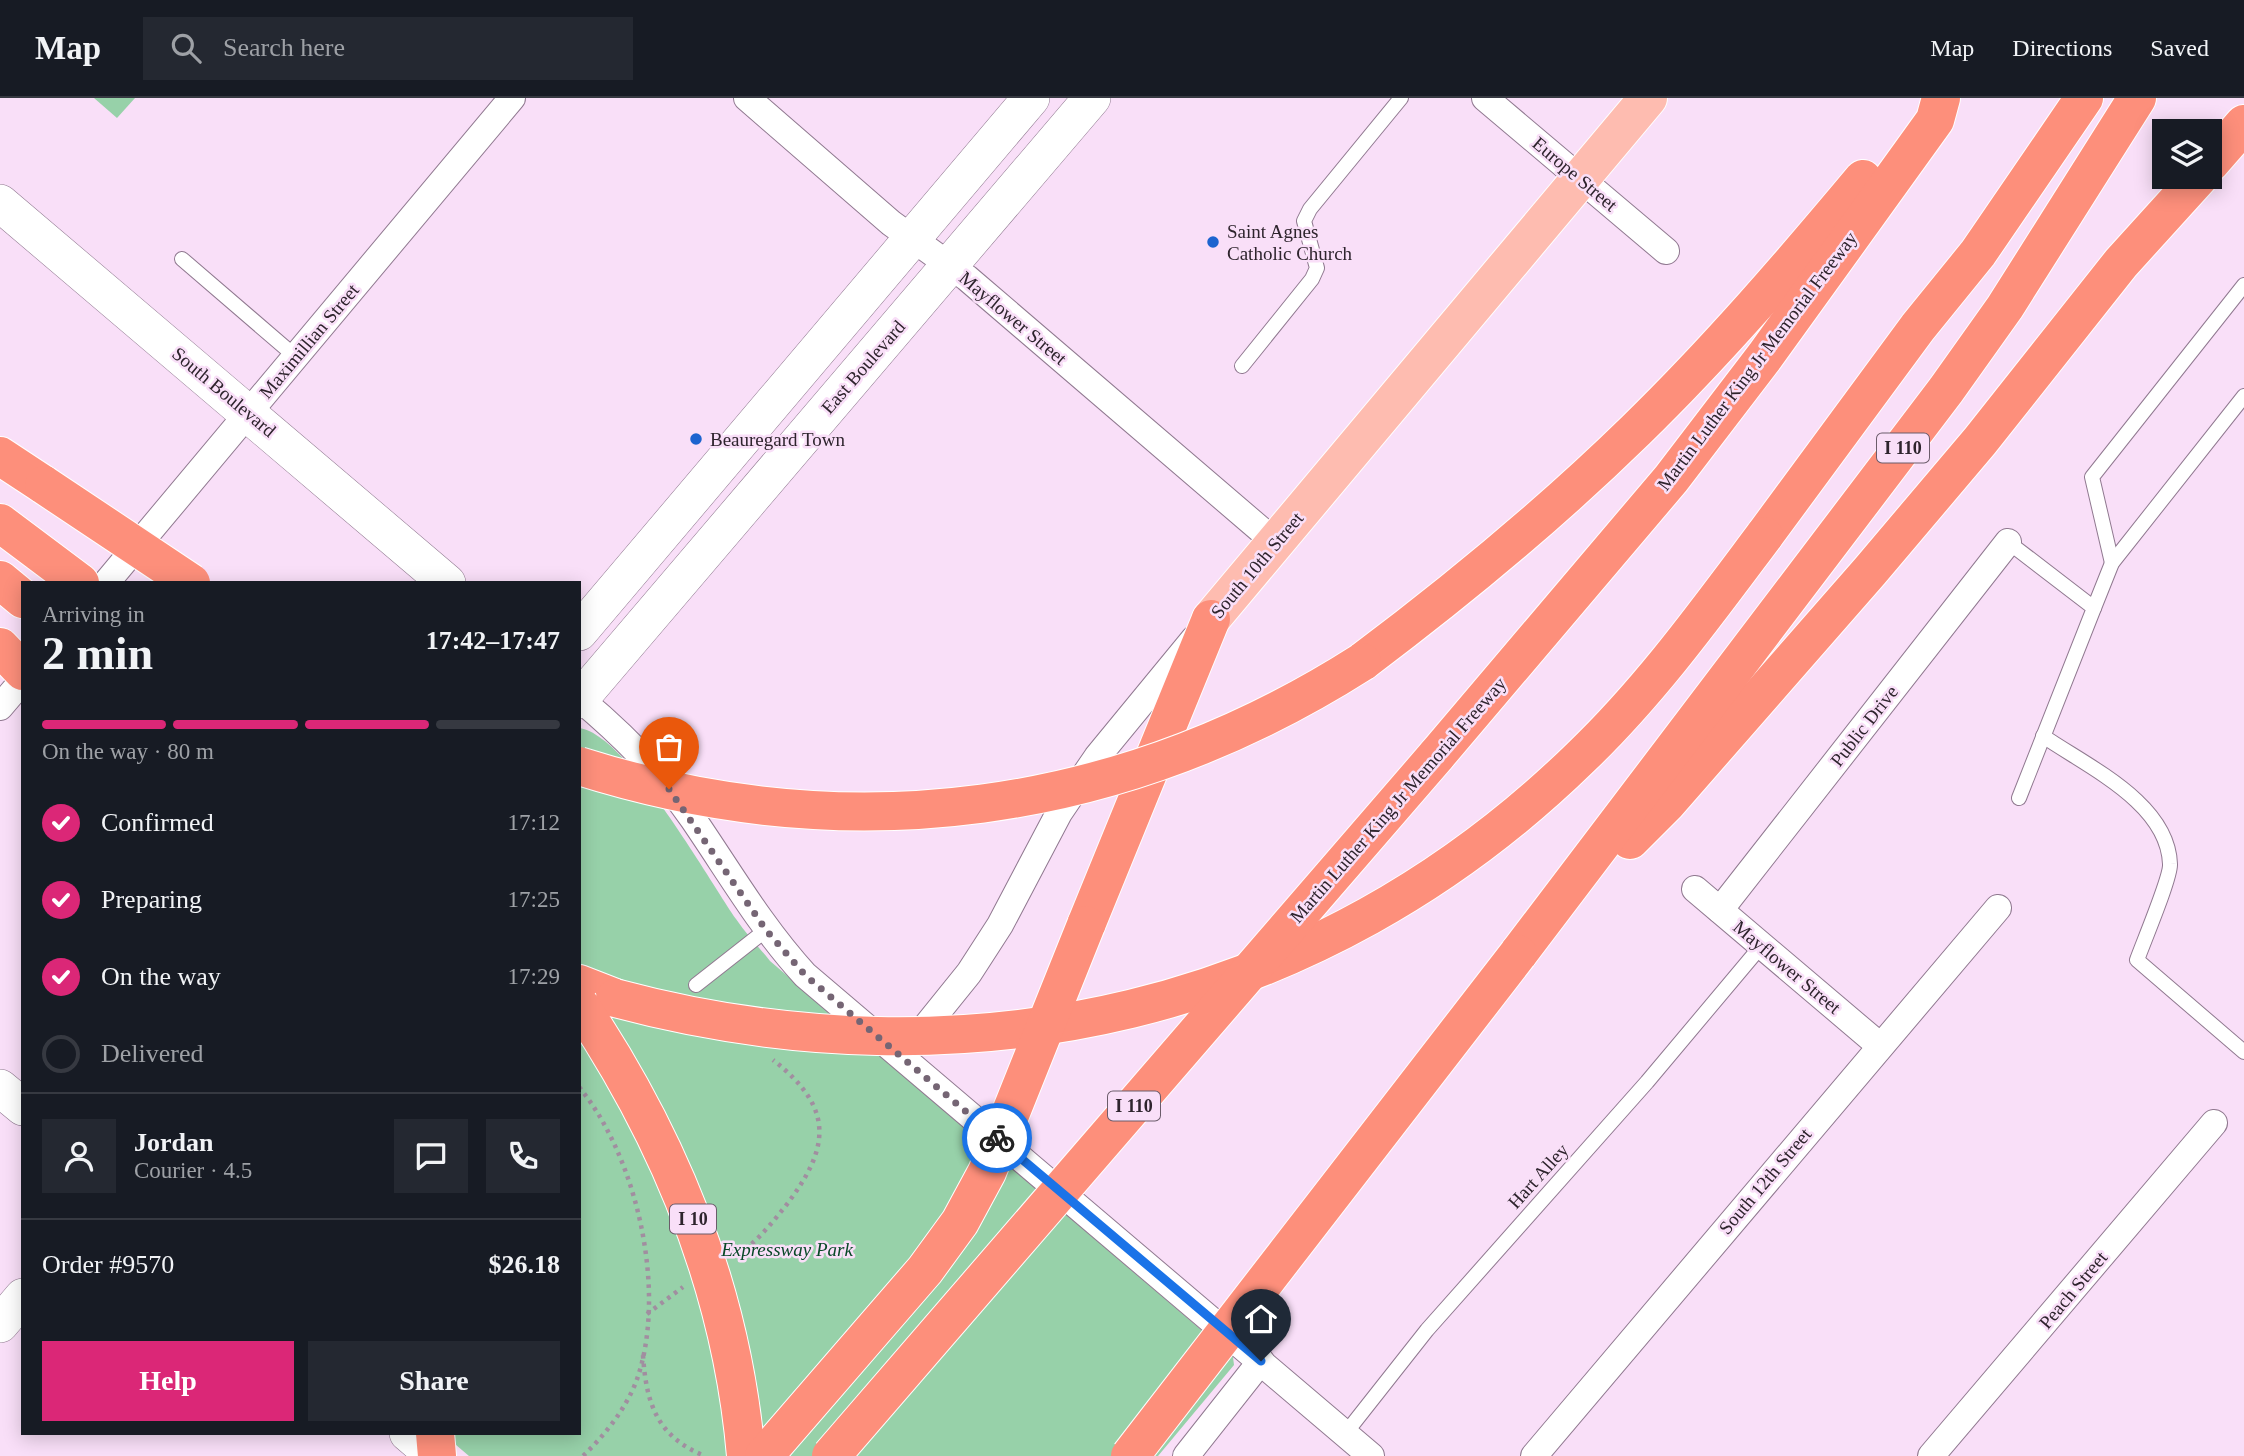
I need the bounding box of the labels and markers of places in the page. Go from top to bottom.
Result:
place label: Saint Agnes Catholic Church [1227,221,1353,264]
marker: Saint Agnes Catholic Church [1205,234,1221,250]
place label: Beauregard Town [710,429,845,450]
marker: Beauregard Town [688,431,704,447]
pin [639,717,699,789]
pin [1231,1289,1291,1361]

